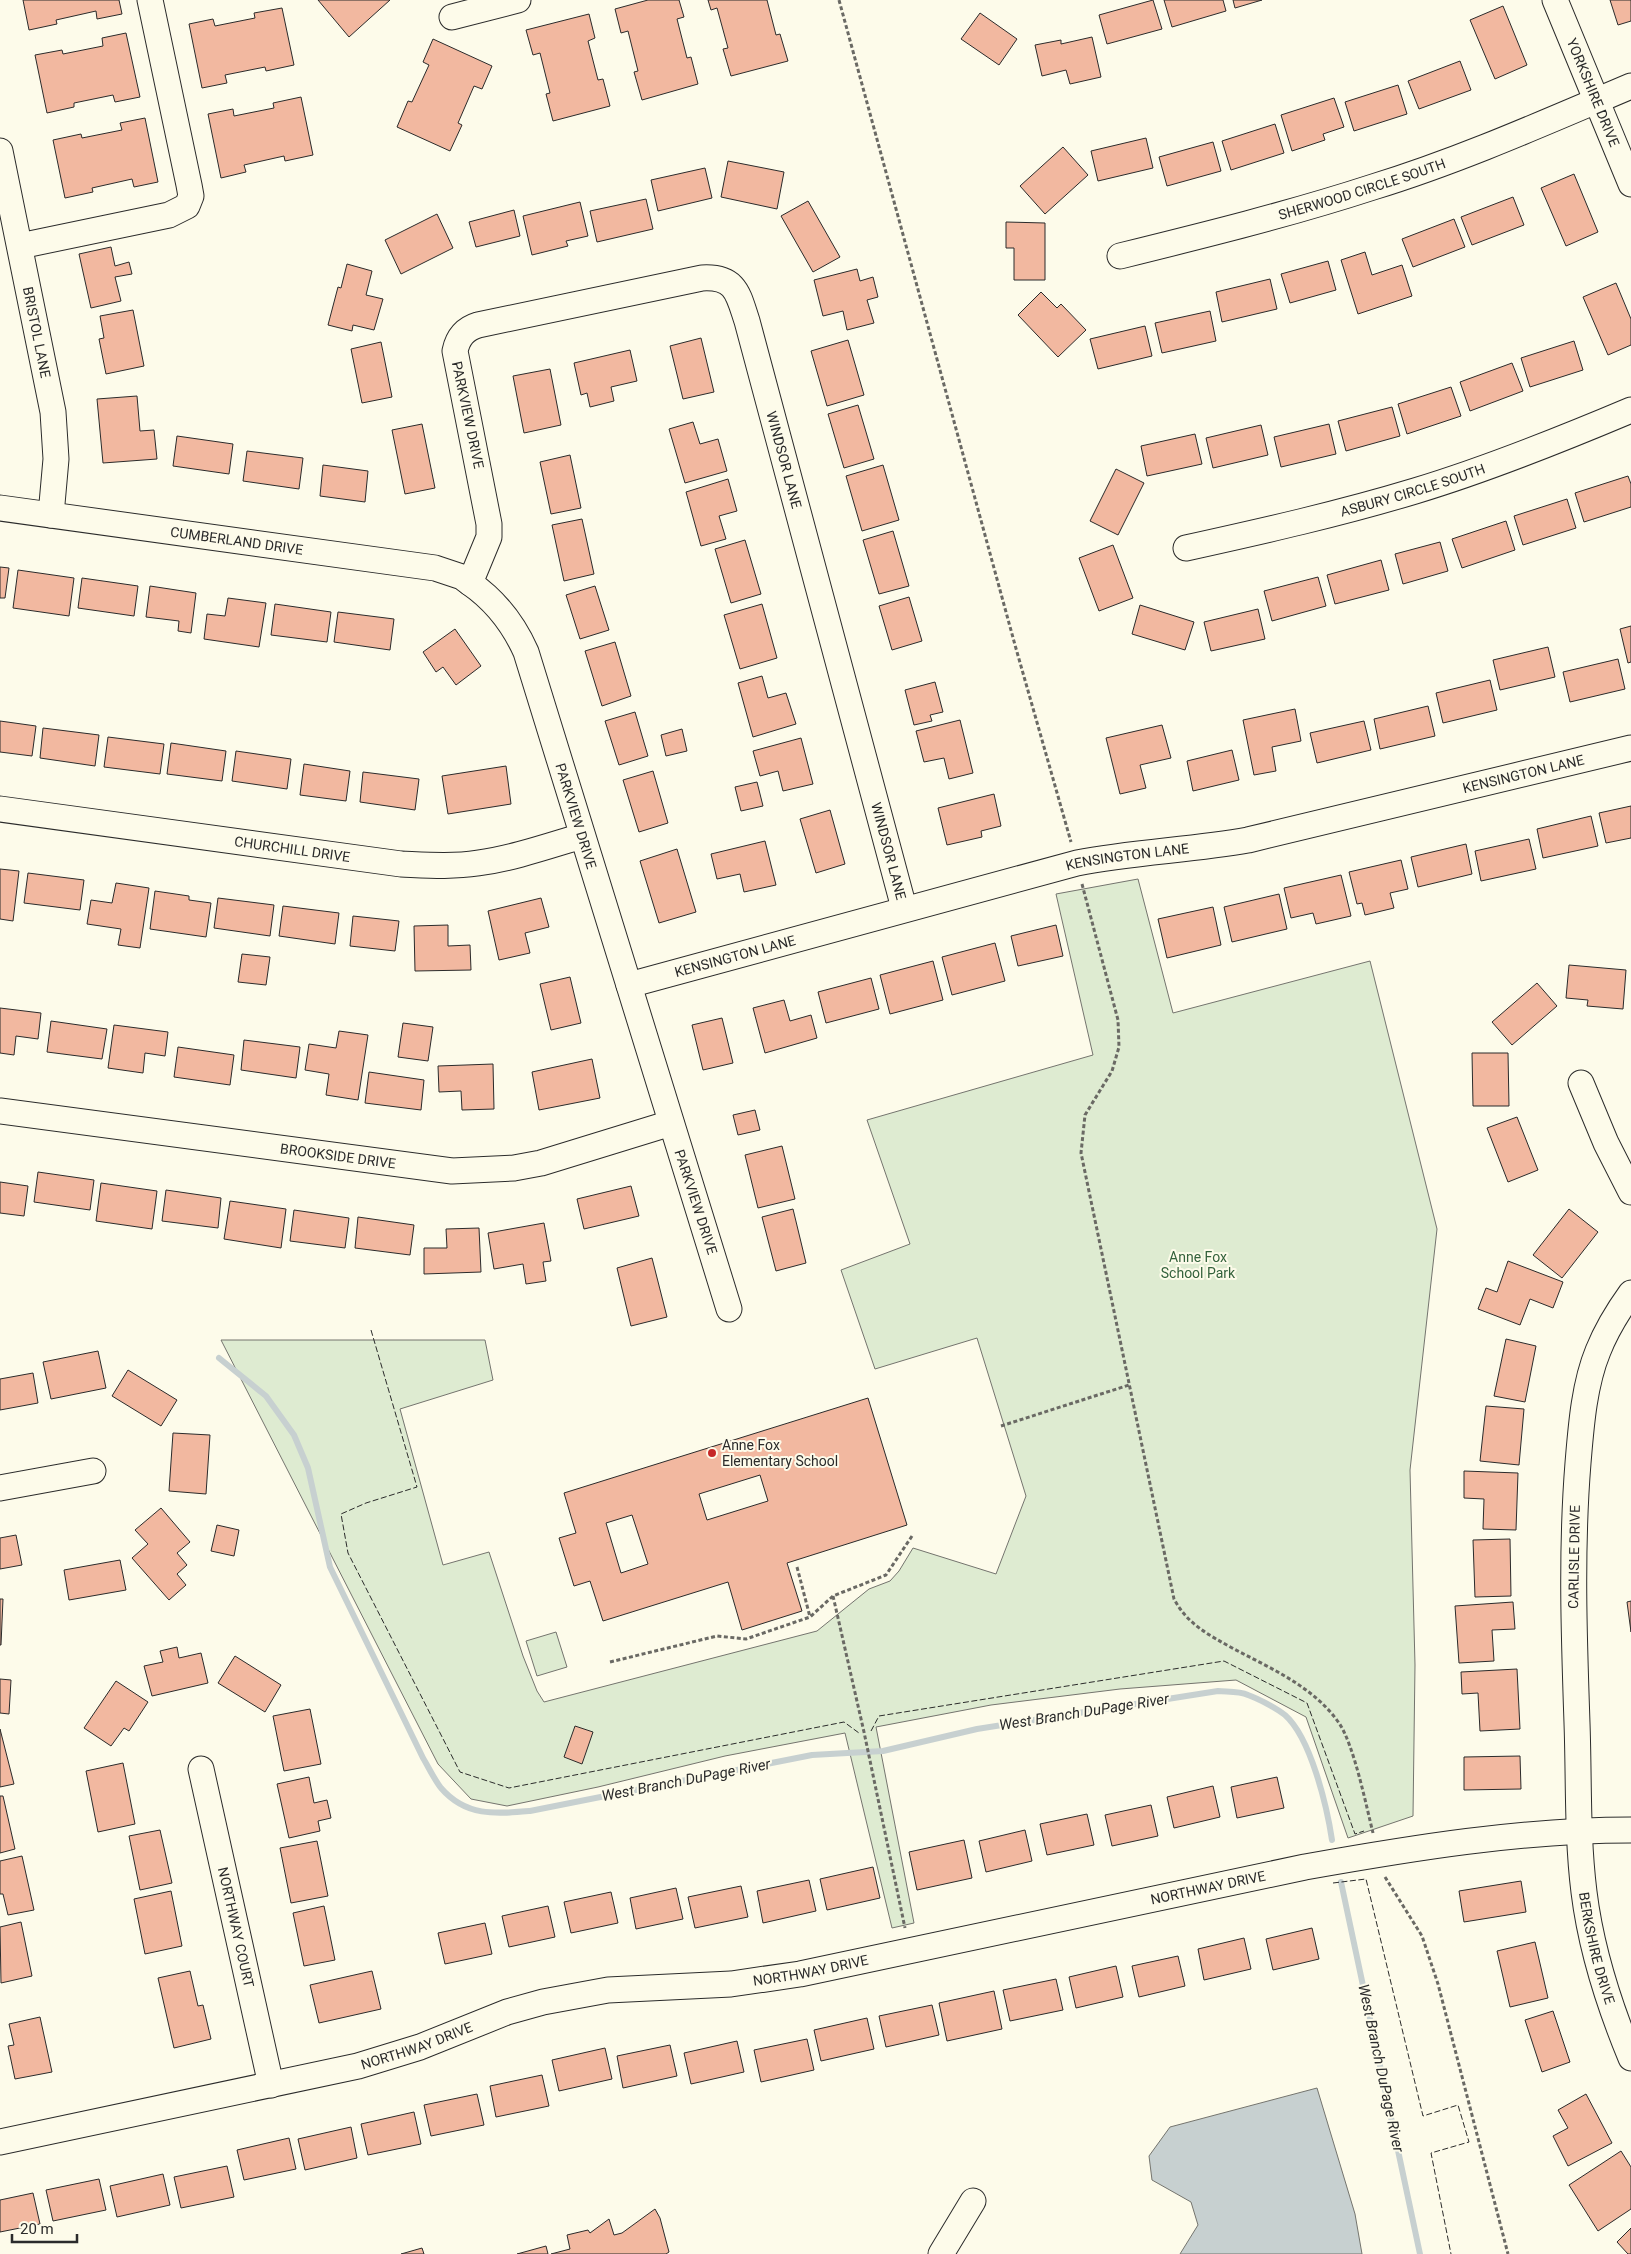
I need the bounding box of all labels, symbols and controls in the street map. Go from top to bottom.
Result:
street label: YORKSHIRE DRIVE [1564,36,1623,149]
street label: SHERWOOD CIRCLE SOUTH [1277,155,1448,223]
street label: BRISTOL LANE [20,285,54,380]
street label: PARKVIEW DRIVE [449,360,487,470]
street label: WINDSOR LANE [763,409,805,510]
street label: ASBURY CIRCLE SOUTH [1338,460,1487,520]
street label: CUMBERLAND DRIVE [169,524,304,558]
street label: KENSINGTON LANE [1461,752,1586,796]
street label: PARKVIEW DRIVE [552,761,600,871]
street label: WINDSOR LANE [868,801,909,902]
street label: CHURCHILL DRIVE [233,833,351,865]
street label: KENSINGTON LANE [1064,840,1190,874]
street label: KENSINGTON LANE [673,932,797,980]
street label: BROOKSIDE DRIVE [279,1140,397,1171]
street label: PARKVIEW DRIVE [671,1147,721,1257]
park label: Anne Fox School Park [1161,1249,1236,1281]
place label: Anne Fox Elementary School [722,1437,838,1469]
marker: Anne Fox Elementary School [706,1447,718,1459]
street label: CARLISLE DRIVE [1565,1505,1583,1609]
water label: West Branch DuPage River [998,1690,1171,1734]
water label: West Branch DuPage River [600,1755,773,1805]
street label: NORTHWAY COURT [215,1865,257,1990]
street label: NORTHWAY DRIVE [1149,1868,1267,1908]
street label: BERKSHIRE DRIVE [1576,1891,1618,2006]
street label: NORTHWAY DRIVE [752,1952,870,1989]
water label: West Branch DuPage River [1354,1982,1408,2155]
street label: NORTHWAY DRIVE [359,2019,475,2073]
scale bar [12,2212,78,2244]
text: 20 m [20,2220,54,2238]

